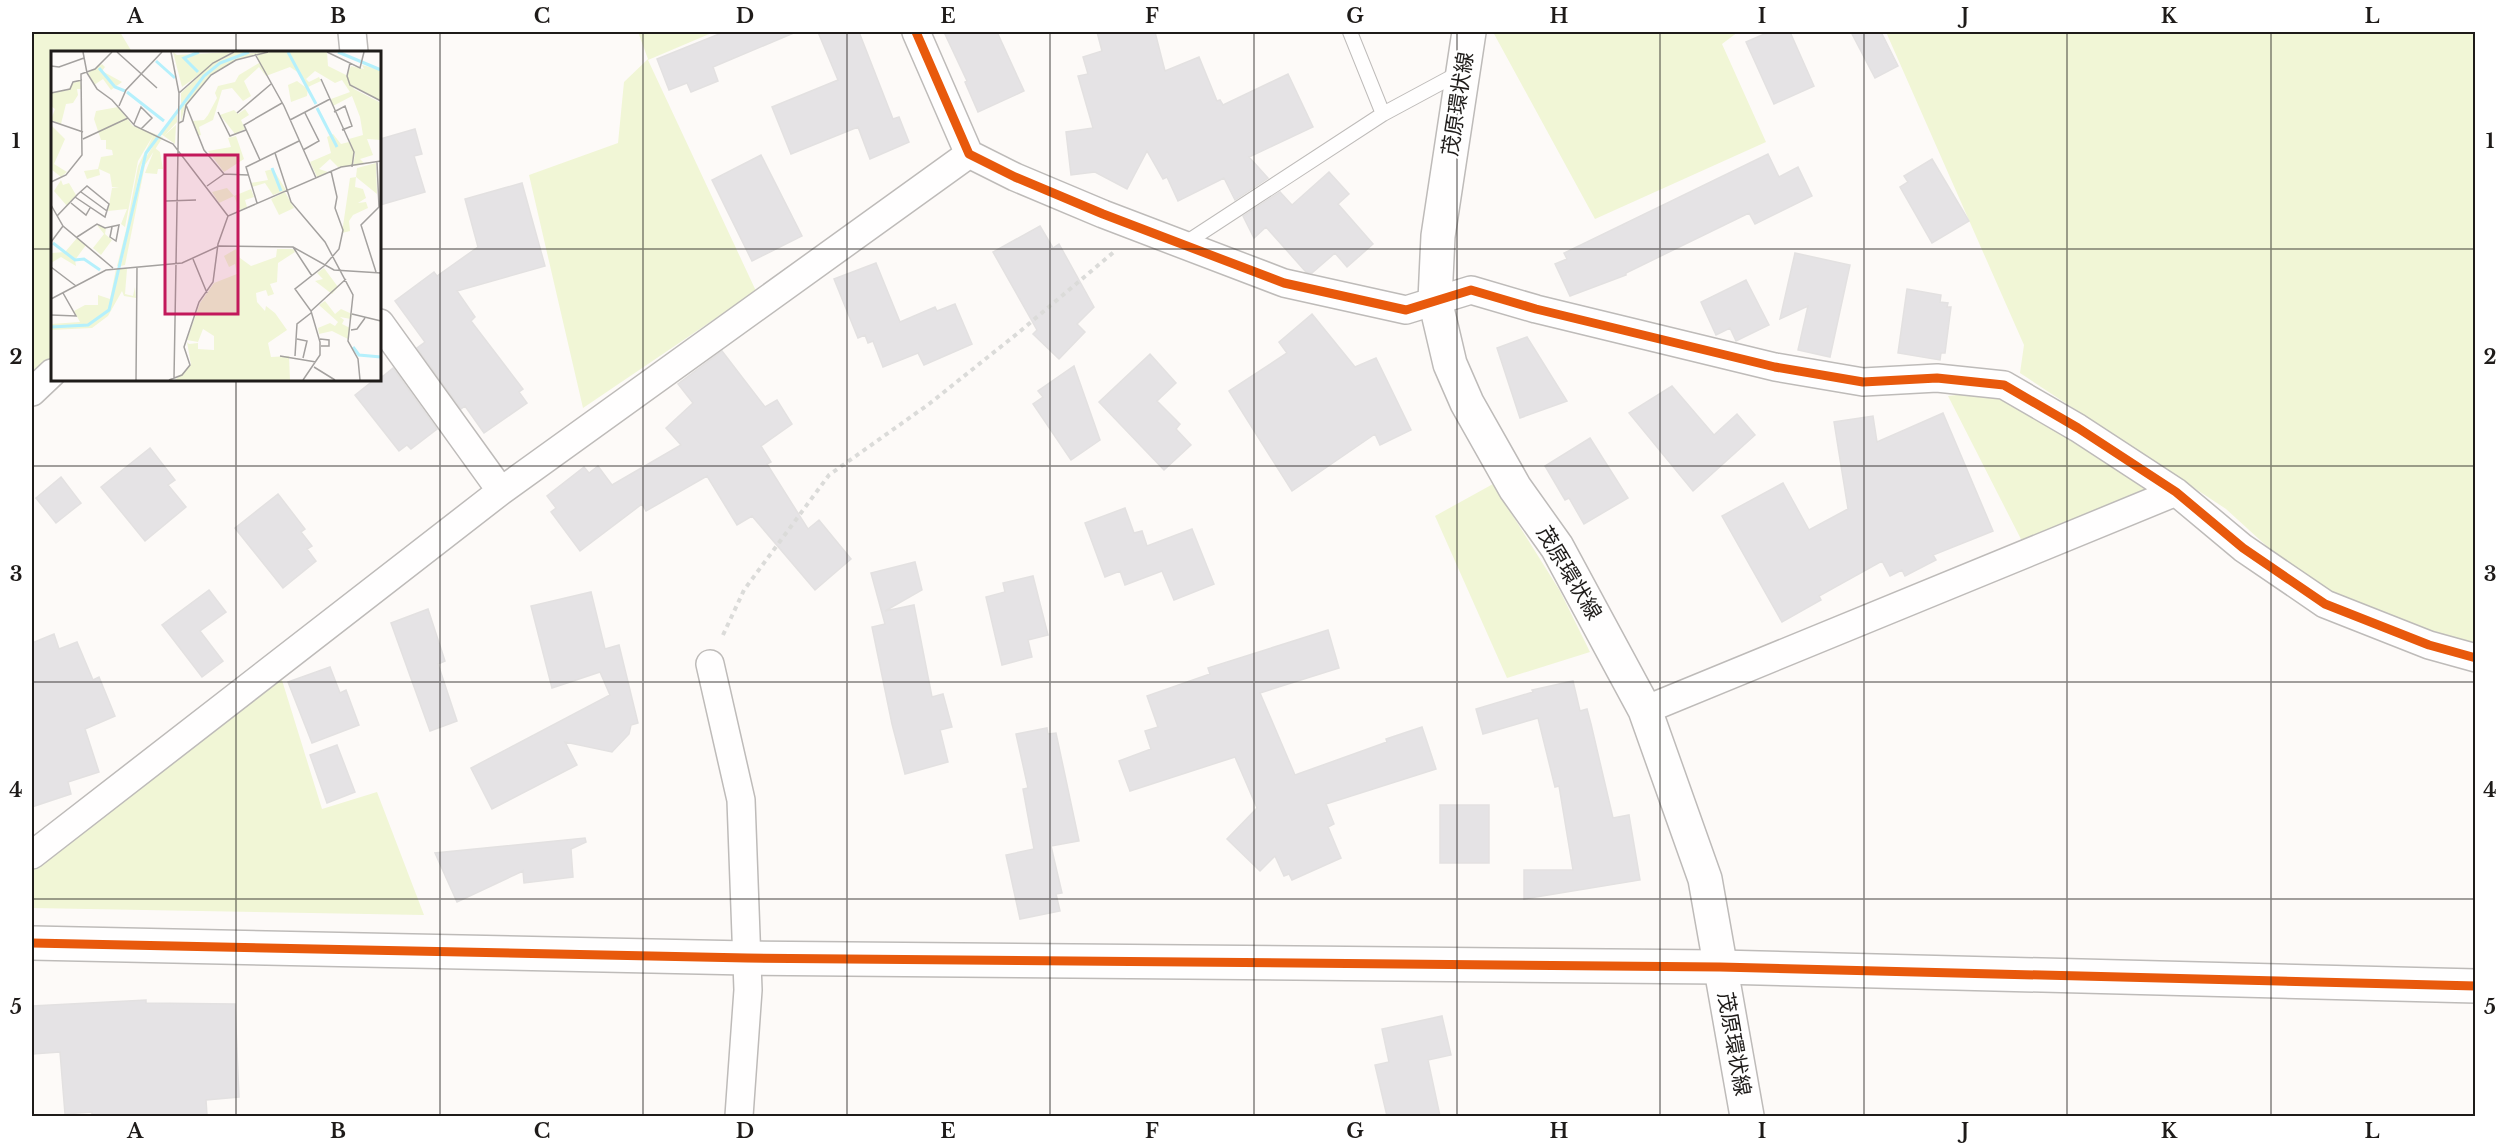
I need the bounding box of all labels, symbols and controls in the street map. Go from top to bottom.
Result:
text: A [126,4,144,28]
text: B [330,4,346,28]
text: C [534,4,550,28]
text: D [736,4,754,28]
text: E [940,4,956,28]
text: F [1145,4,1159,28]
text: G [1346,4,1364,28]
text: H [1550,4,1569,28]
text: I [1758,4,1766,28]
text: J [1957,4,1969,28]
text: K [2161,4,2178,28]
text: L [2364,4,2380,28]
street label: 茂原環状線 [1437,50,1479,158]
inset map [51,51,381,381]
text: 1 [12,129,21,153]
text: 1 [2486,129,2495,153]
text: 2 [9,345,23,369]
text: 2 [2483,345,2497,369]
street label: 茂原環状線 [1531,521,1607,625]
text: 3 [10,562,22,586]
text: 3 [2484,562,2496,586]
text: 4 [9,778,23,802]
text: 4 [2483,778,2497,802]
street label: 茂原環状線 [1712,990,1756,1098]
text: 5 [10,995,22,1019]
text: 5 [2484,995,2496,1019]
text: A [126,1119,144,1143]
text: B [330,1119,346,1143]
text: C [534,1119,550,1143]
text: D [736,1119,754,1143]
text: E [940,1119,956,1143]
text: F [1145,1119,1159,1143]
text: G [1346,1119,1364,1143]
text: H [1550,1119,1569,1143]
text: I [1758,1119,1766,1143]
text: J [1957,1119,1969,1143]
text: K [2161,1119,2178,1143]
text: L [2364,1119,2380,1143]

